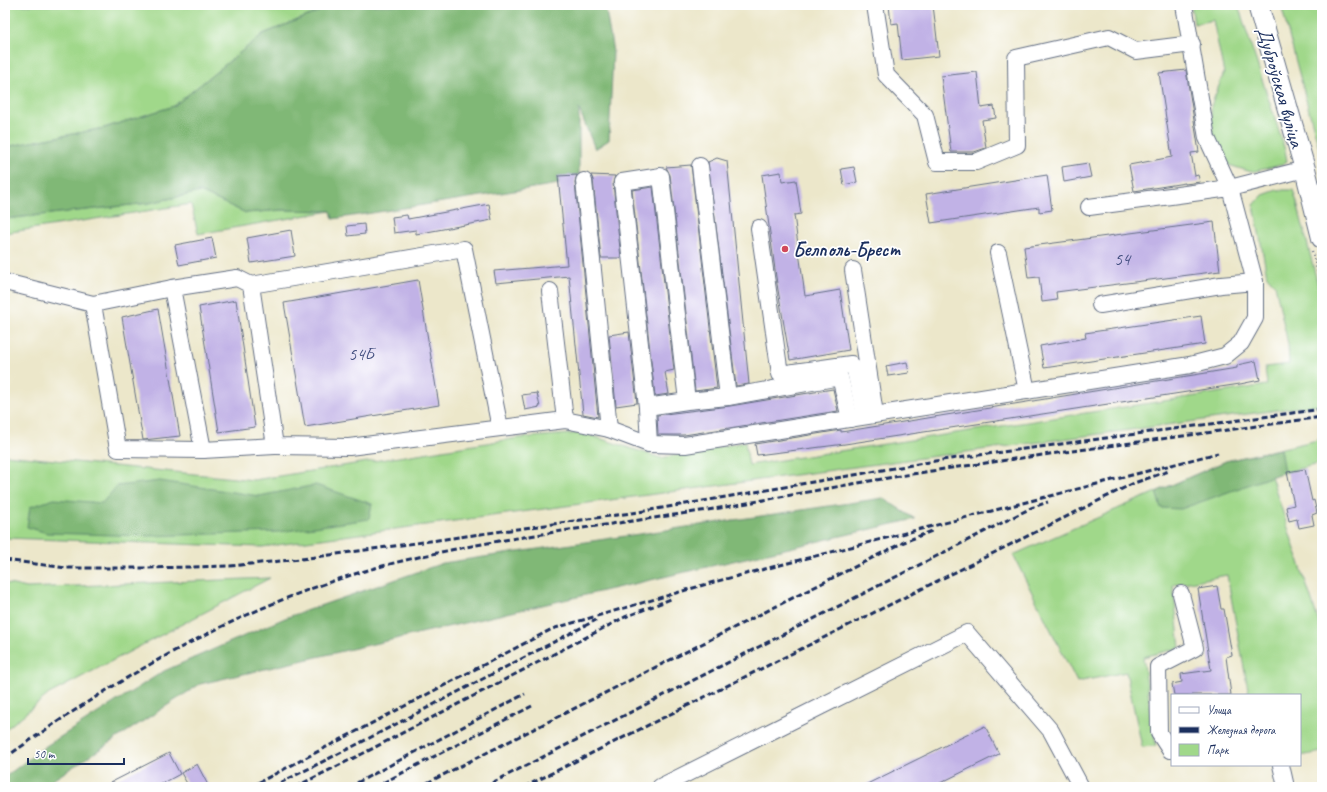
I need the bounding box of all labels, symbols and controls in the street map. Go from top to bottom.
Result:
street label: Дуброўская вуліца [1251,24,1310,152]
place label: Белполь-Брест [793,237,901,262]
marker: Белполь-Брест [780,244,790,254]
house number: 54 [1114,248,1132,270]
house number: 54Б [348,343,377,365]
legend [1171,694,1301,766]
text: Улица [1207,702,1232,718]
text: Железная дорога [1207,722,1276,738]
scale bar [28,740,124,766]
text: Парк [1207,742,1230,758]
text: 50 m [34,746,56,762]

